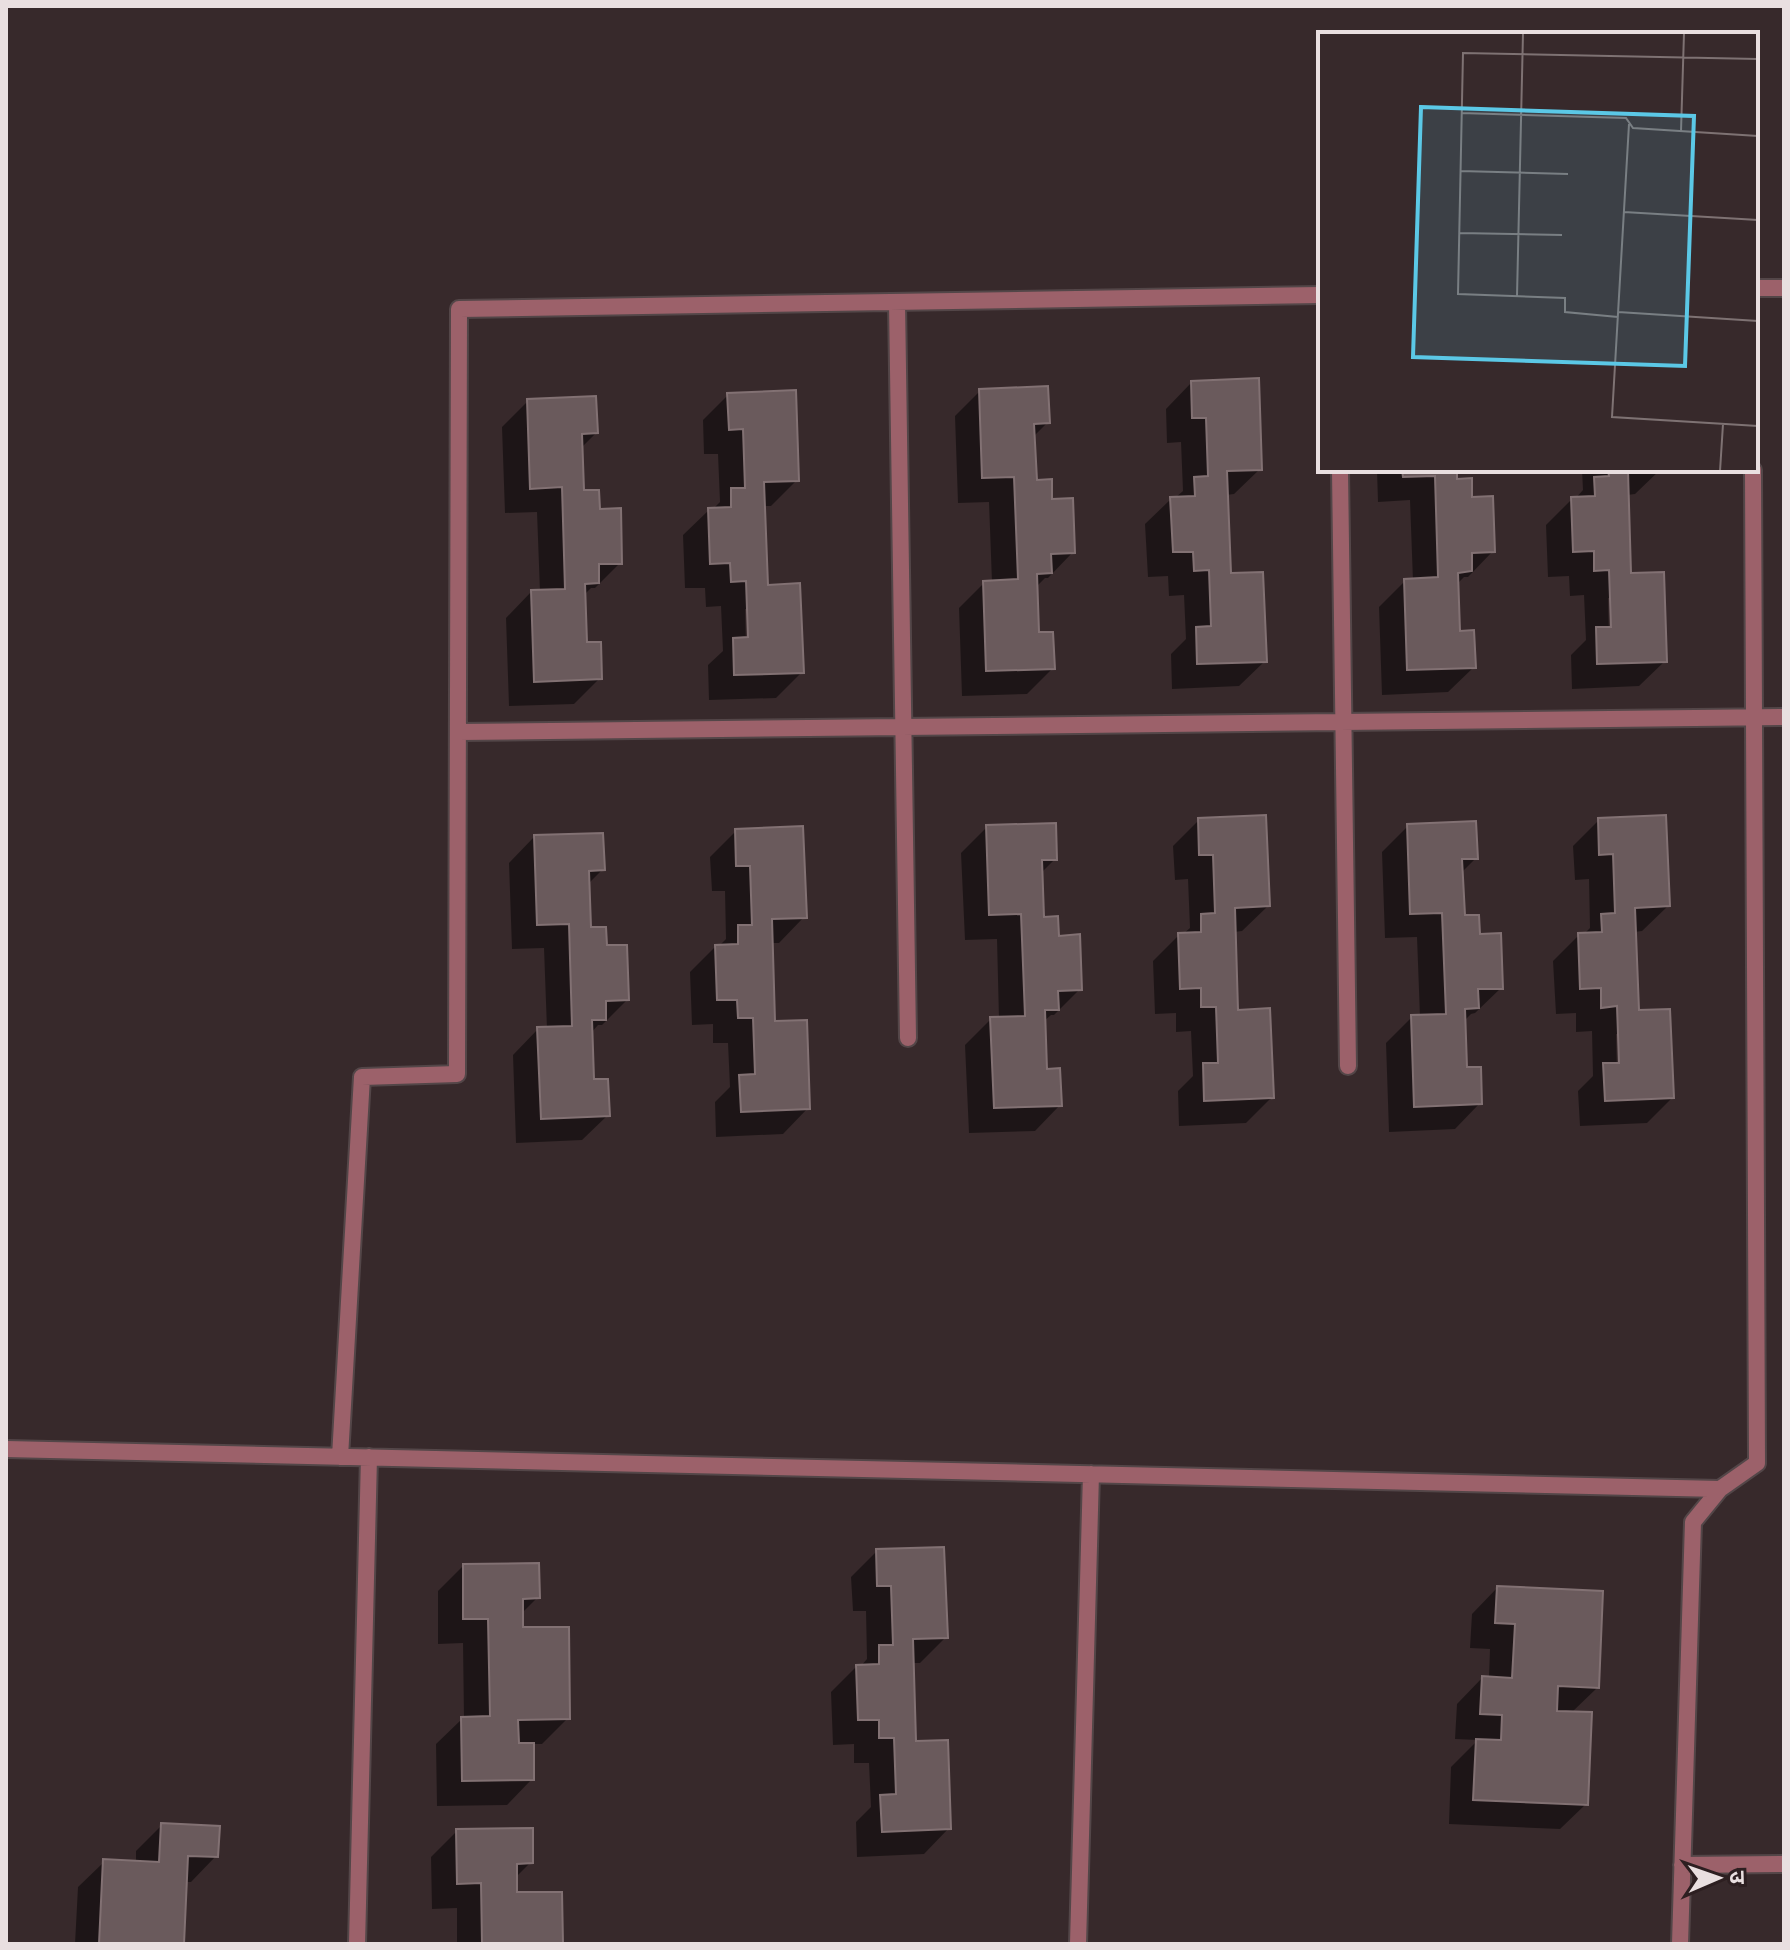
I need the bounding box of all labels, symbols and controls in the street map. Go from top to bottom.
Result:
inset map [1318,32,1758,472]
north arrow [1678,1838,1758,1918]
text: उ [1725,1870,1750,1885]

